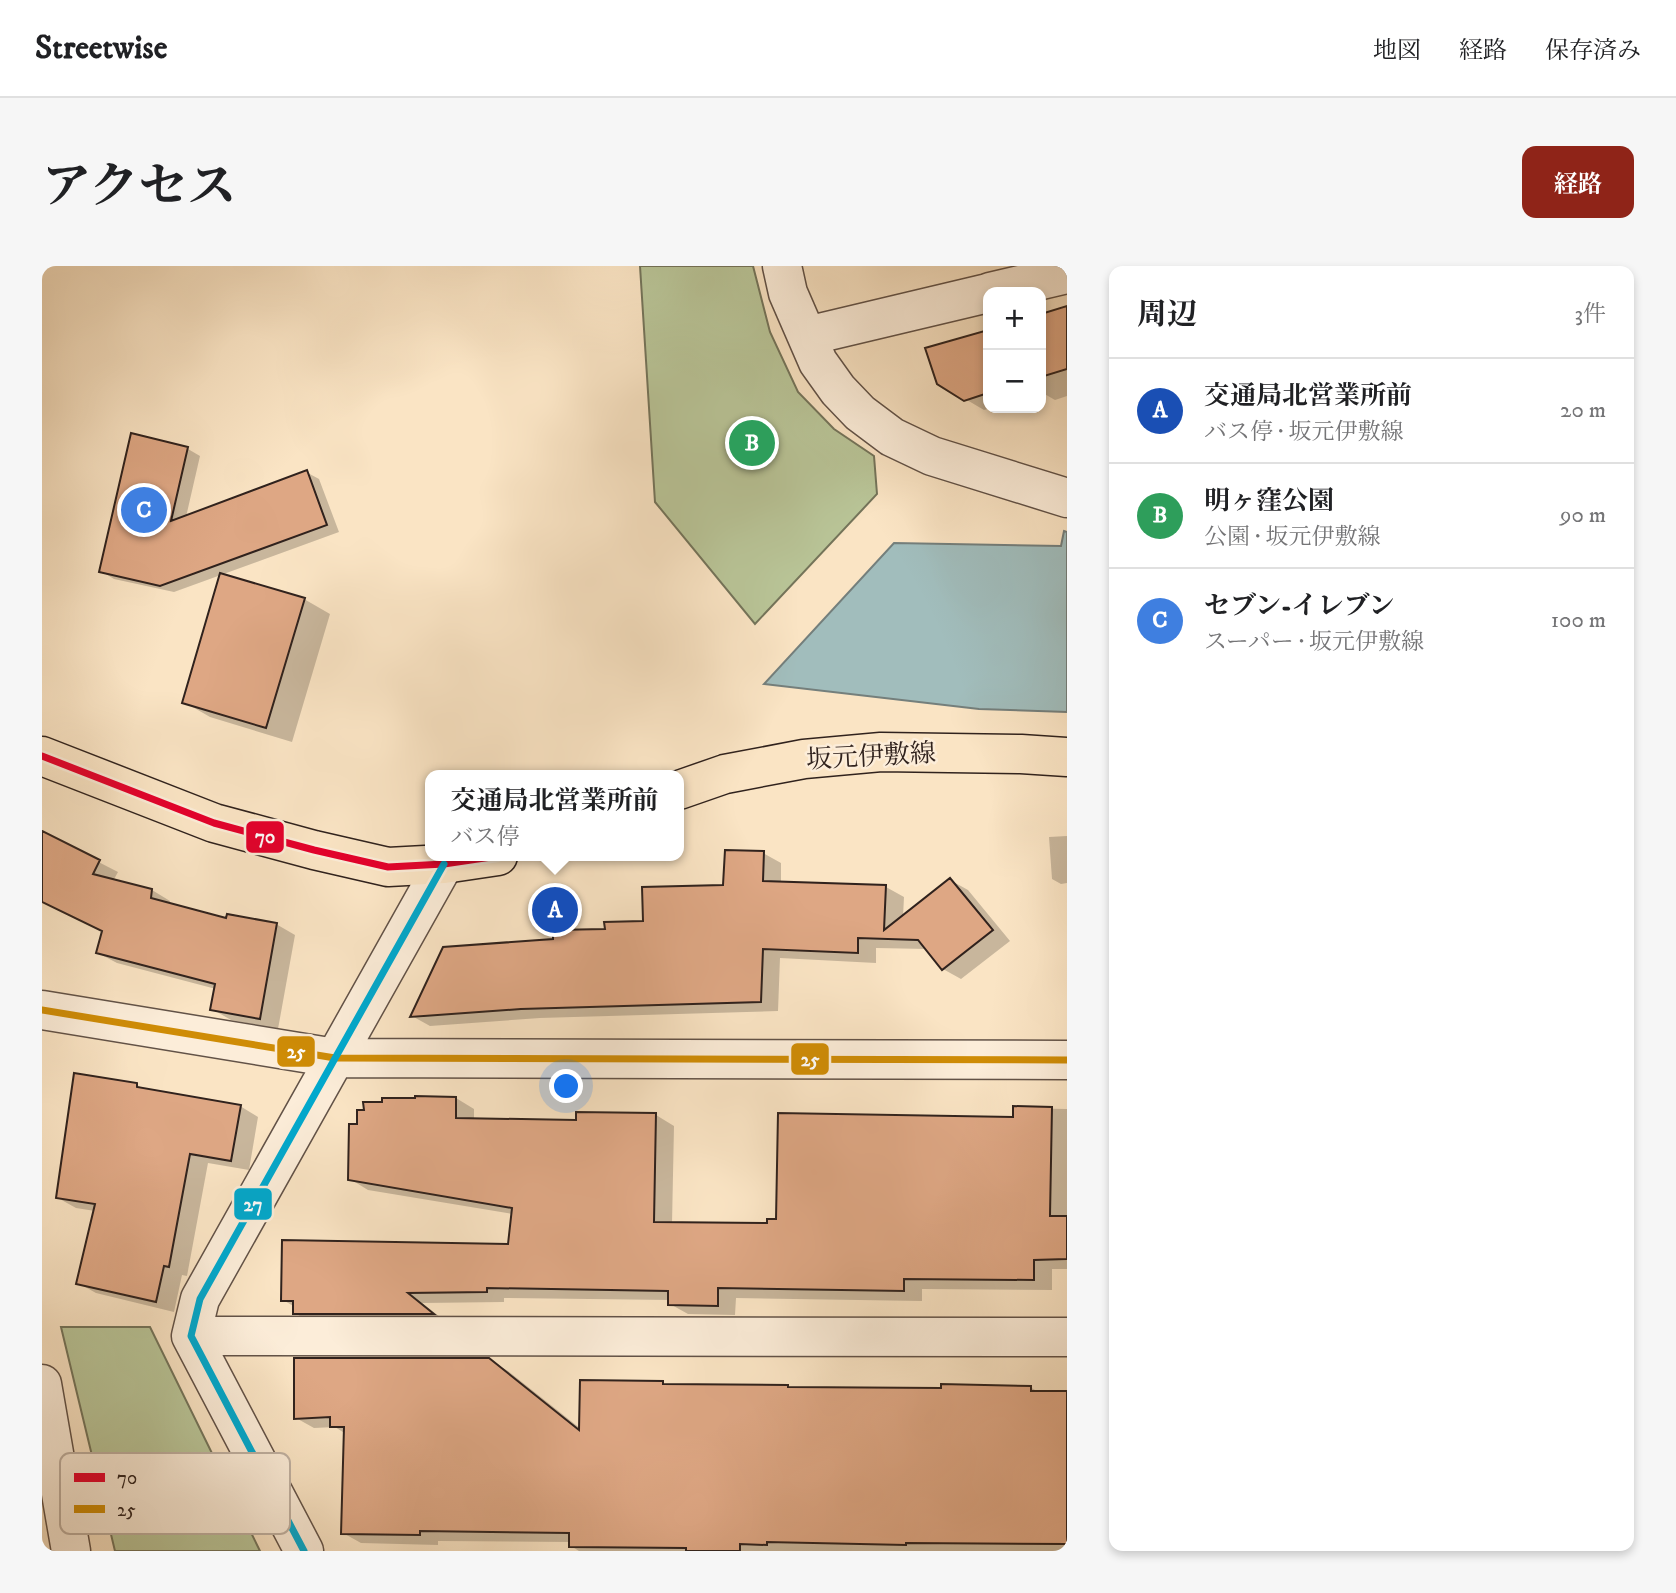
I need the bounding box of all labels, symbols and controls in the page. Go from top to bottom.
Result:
text: Streetwise [35,28,167,69]
text: 地図 [1373,36,1421,66]
text: 経路 [1459,36,1507,66]
text: 保存済み [1545,36,1641,66]
button: 経路 [1522,146,1634,218]
text: アクセス [42,157,237,219]
map controls [983,287,1046,413]
button: + [983,287,1046,350]
text: 周辺 [1137,297,1197,334]
text: 3件 [1574,300,1606,329]
button: − [983,350,1046,413]
text: 交通局北営業所前 [1204,380,1412,413]
text: A [1153,396,1167,425]
text: 20 m [1560,396,1606,425]
pin: B [729,417,775,469]
text: バス停 · 坂元伊敷線 [1204,418,1403,447]
pin: C [121,484,167,536]
text: 明ヶ窪公園 [1204,485,1334,518]
text: B [1153,501,1167,530]
text: 90 m [1560,501,1606,530]
text: 公園 · 坂元伊敷線 [1204,523,1380,552]
text: セブン-イレブン [1204,590,1394,623]
text: C [1152,606,1168,635]
text: 100 m [1551,606,1606,635]
text: スーパー · 坂元伊敷線 [1204,628,1424,657]
street label: 坂元伊敷線 [805,737,937,777]
popup [425,770,684,861]
text: 交通局北営業所前 [450,785,659,818]
line badge: 70 [245,820,285,854]
text: バス停 [450,823,519,852]
text: 70 [255,826,275,849]
pin: A [532,884,578,936]
line badge: 25 [276,1035,316,1068]
text: 25 [287,1041,306,1064]
line badge: 25 [790,1042,830,1076]
text: 25 [801,1049,820,1072]
your location [549,1069,583,1103]
line badge: 27 [233,1187,273,1221]
text: 27 [244,1194,262,1217]
legend [60,1453,290,1534]
text: 70 [117,1467,137,1490]
text: 25 [117,1499,136,1522]

